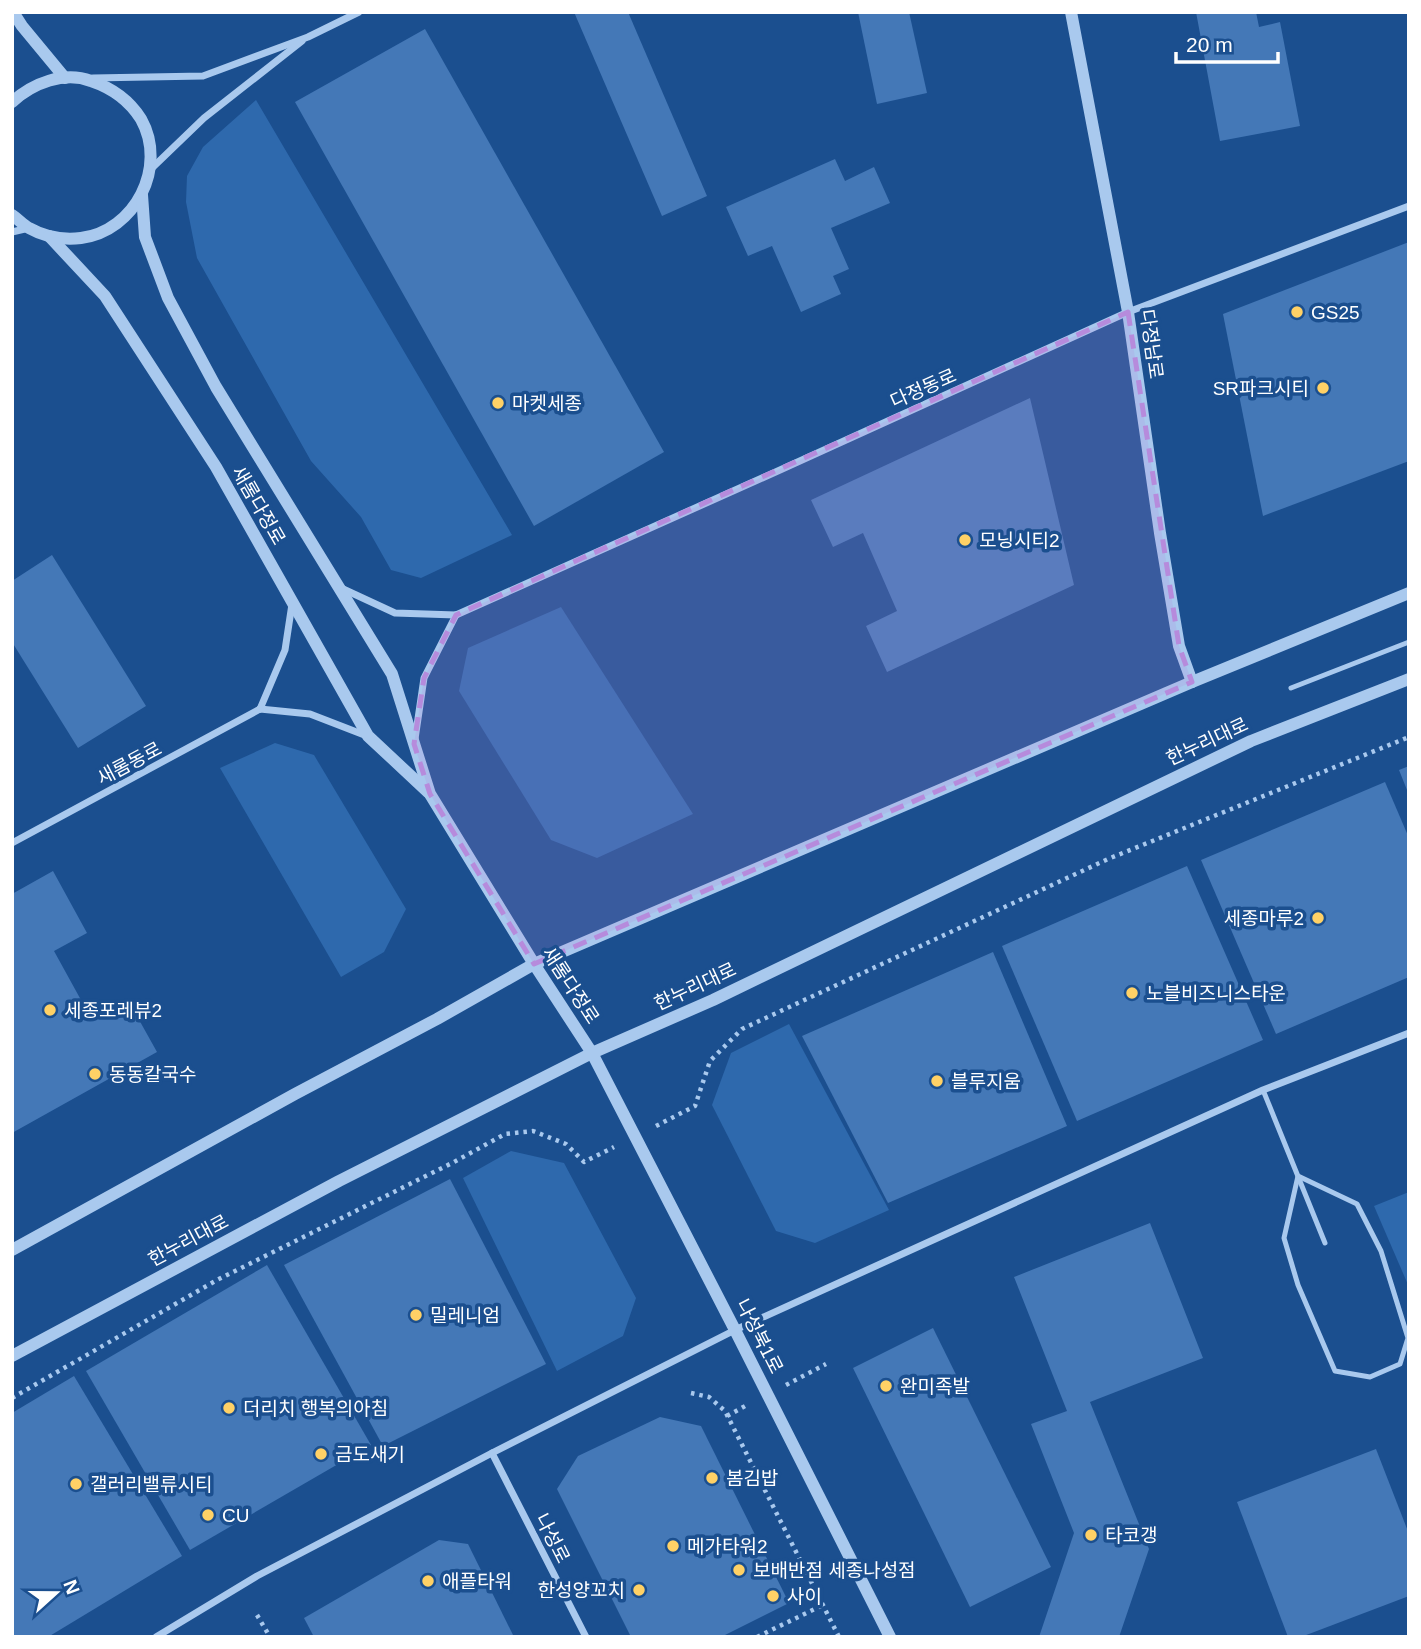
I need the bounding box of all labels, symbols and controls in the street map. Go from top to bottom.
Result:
scale bar [1176,21,1278,65]
text: 20 m [1186,33,1233,56]
place label: GS25 [1311,302,1360,323]
marker: GS25 [1289,304,1305,320]
street label: 다정남로 [1136,308,1167,380]
street label: 다정동로 [887,365,959,412]
place label: SR파크시티 [1213,378,1309,399]
marker: SR파크시티 [1315,380,1331,396]
place label: 마켓세종 [512,393,582,414]
marker: 마켓세종 [490,395,506,411]
street label: 새롬다정로 [228,462,290,548]
place label: 모닝시티2 [979,530,1060,551]
marker: 모닝시티2 [957,532,973,548]
street label: 한누리대로 [1163,713,1251,769]
street label: 새롬동로 [93,738,165,789]
place label: 세종마루2 [1224,908,1304,929]
marker: 세종마루2 [1310,910,1326,926]
street label: 새롬다정로 [538,943,603,1028]
street label: 한누리대로 [651,958,739,1014]
place label: 노블비즈니스타운 [1146,983,1286,1004]
marker: 노블비즈니스타운 [1124,985,1140,1001]
place label: 세종포레뷰2 [64,1000,162,1021]
marker: 세종포레뷰2 [42,1002,58,1018]
place label: 동동칼국수 [109,1064,196,1085]
marker: 동동칼국수 [87,1066,103,1082]
place label: 블루지움 [951,1071,1021,1092]
marker: 블루지움 [929,1073,945,1089]
street label: 한누리대로 [145,1211,232,1270]
street label: 나성북1로 [732,1296,787,1377]
place label: 밀레니엄 [430,1305,500,1326]
marker: 밀레니엄 [408,1307,424,1323]
place label: 완미족발 [900,1376,970,1397]
marker: 완미족발 [878,1378,894,1394]
place label: 더리치 행복의아침 [243,1398,388,1419]
marker: 더리치 행복의아침 [221,1400,237,1416]
place label: 금도새기 [335,1444,405,1465]
marker: 금도새기 [313,1446,329,1462]
place label: 봄김밥 [726,1468,778,1489]
marker: 봄김밥 [704,1470,720,1486]
place label: 갤러리밸류시티 [90,1474,212,1495]
marker: 갤러리밸류시티 [68,1476,84,1492]
place label: CU [222,1505,249,1526]
marker: CU [200,1507,216,1523]
street label: 나성로 [531,1510,574,1566]
place label: 타코갱 [1105,1525,1157,1546]
marker: 타코갱 [1083,1527,1099,1543]
place label: 메가타워2 [687,1536,768,1557]
marker: 메가타워2 [665,1538,681,1554]
north arrow [21,1558,91,1628]
place label: 보배반점 세종나성점 [753,1560,916,1581]
marker: 보배반점 세종나성점 [731,1562,747,1578]
place label: 애플타워 [442,1571,512,1592]
marker: 애플타워 [420,1573,436,1589]
text: N [59,1577,84,1597]
place label: 한성양꼬치 [538,1580,625,1601]
marker: 한성양꼬치 [631,1582,647,1598]
place label: 사이 [787,1586,822,1607]
marker: 사이 [765,1588,781,1604]

